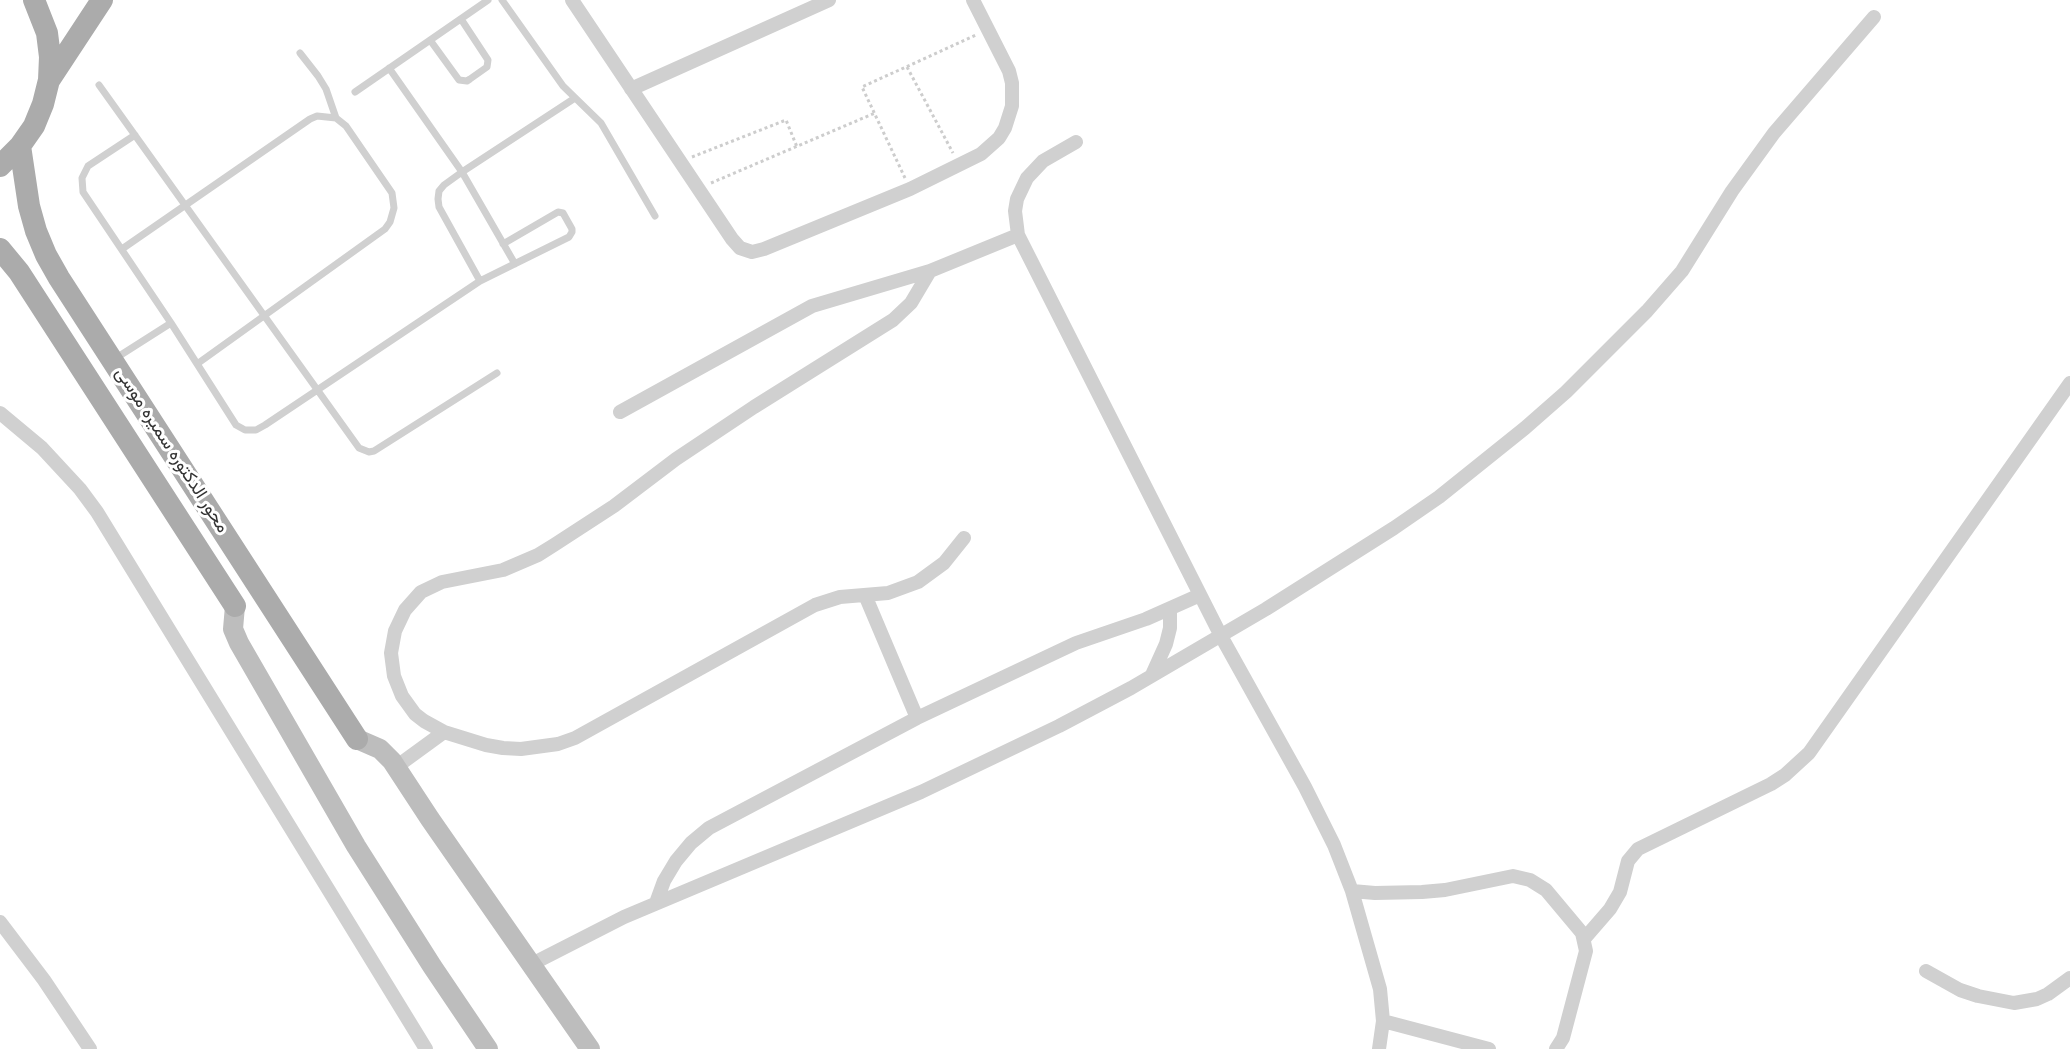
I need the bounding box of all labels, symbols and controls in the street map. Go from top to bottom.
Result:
street label: محور الدكتوره سميره موسى [110,363,234,537]

